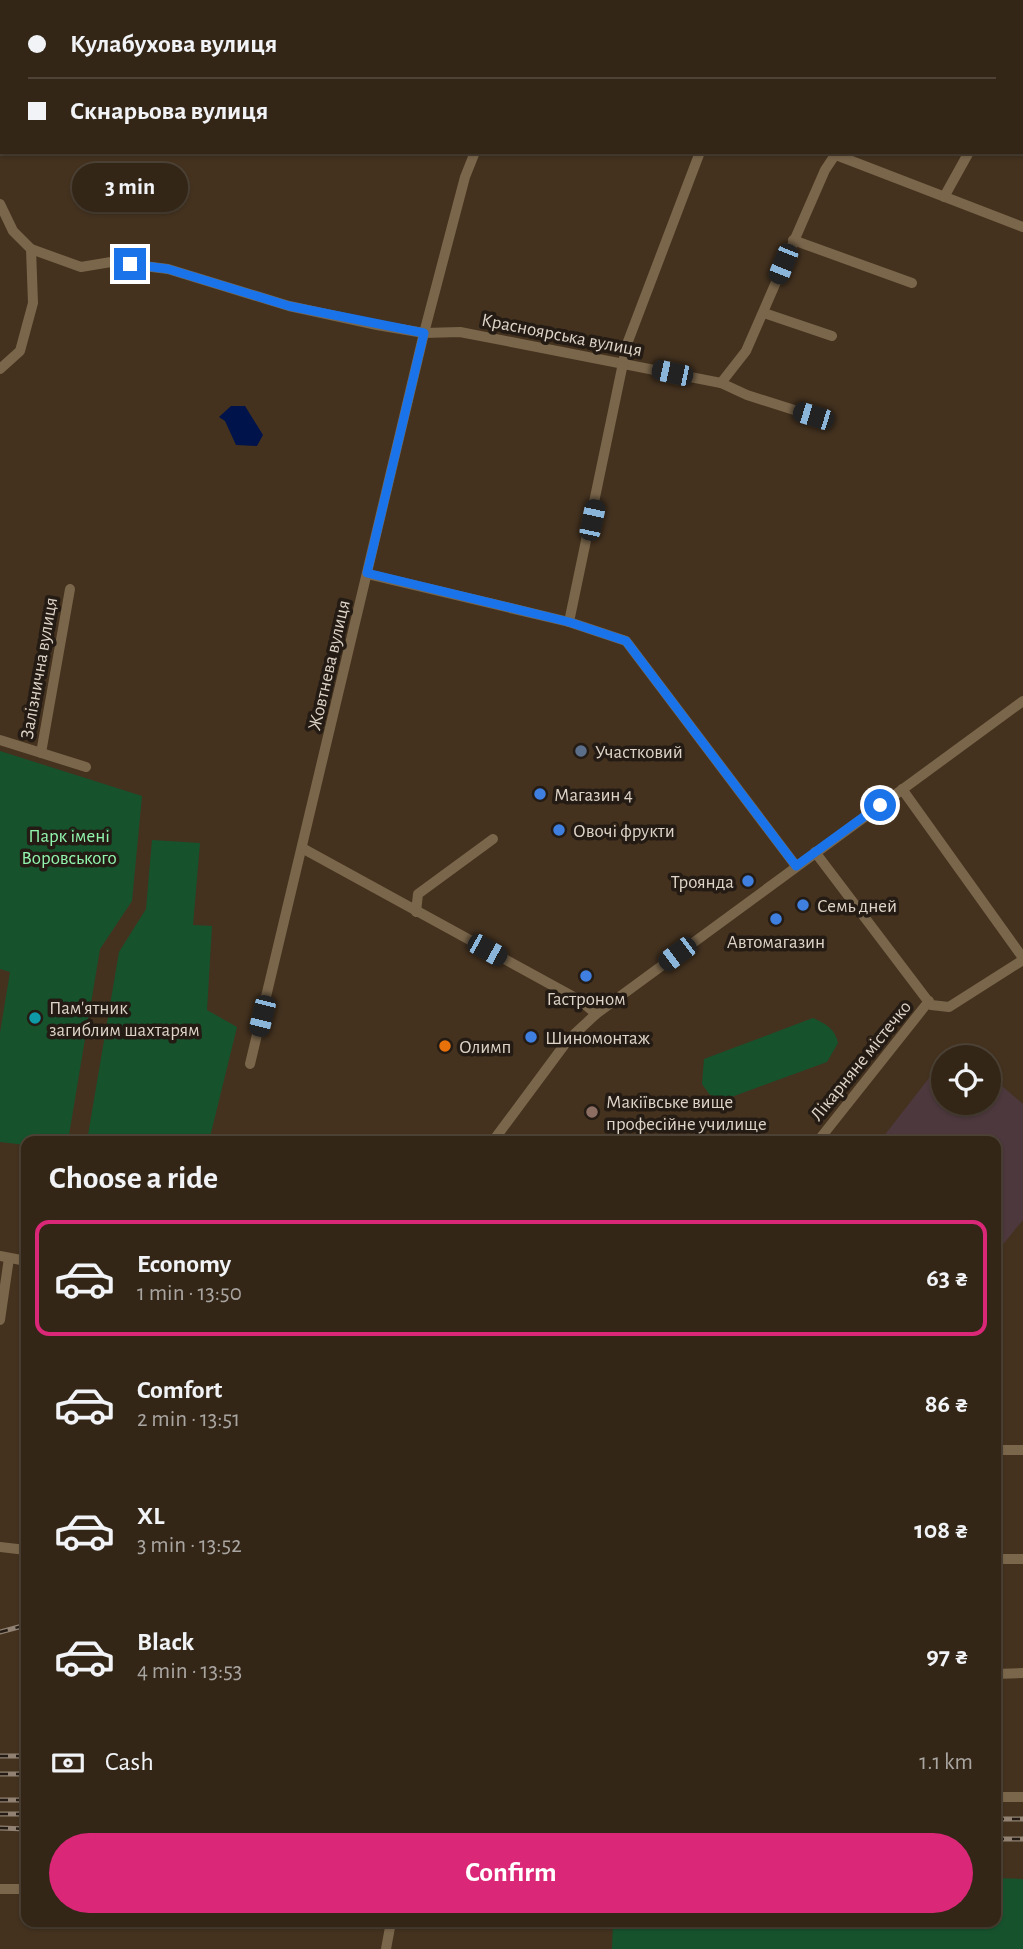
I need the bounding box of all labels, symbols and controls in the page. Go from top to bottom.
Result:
text: Кулабухова вулиця [70,31,277,57]
text: Скнарьова вулиця [70,98,268,124]
callout: 3 min [72,162,188,212]
text: 3 min [105,176,155,199]
car [766,241,801,287]
route end [114,248,146,280]
street label: Красноярська вулиця [480,311,644,360]
car [650,358,695,388]
car [790,400,837,432]
car [578,497,607,543]
street label: Залізнична вулиця [18,596,61,741]
street label: Жовтнева вулиця [305,598,354,732]
marker: Участковий [573,743,589,759]
place label: Участковий [595,743,683,762]
marker: Магазин 4 [532,786,548,802]
place label: Магазин 4 [554,786,633,805]
route start [864,789,896,821]
marker: Овочі фрукти [551,822,567,838]
place label: Овочі фрукти [573,822,675,841]
park label: Парк імені Воровського [21,827,117,868]
place label: Троянда [671,873,734,892]
marker: Троянда [740,873,756,889]
marker: Семь дней [795,897,811,913]
place label: Семь дней [817,897,897,916]
marker: Автомагазин [768,911,784,927]
car [464,931,511,969]
car [654,933,701,975]
place label: Автомагазин [727,933,825,952]
marker: Гастроном [578,968,594,984]
place label: Гастроном [546,990,626,1009]
car [247,993,278,1039]
street label: Лікарняне містечко [807,997,915,1124]
place label: Пам'ятник загиблим шахтарям [49,999,200,1040]
marker: Пам'ятник загиблим шахтарям [27,1010,43,1026]
marker: Шиномонтаж [523,1029,539,1045]
place label: Шиномонтаж [545,1029,651,1048]
marker: Олимп [437,1038,453,1054]
place label: Олимп [459,1038,512,1057]
map controls [931,1045,1001,1115]
button: locate [931,1045,1001,1115]
place label: Макіївське вище професійне училище [606,1093,767,1134]
marker: Макіївське вище професійне училище [584,1104,600,1120]
text: Choose a ride [49,1162,218,1194]
icon: car [53,1247,116,1310]
text: Economy [137,1251,231,1277]
text: 63 ₴ [926,1265,969,1291]
text: 1 min · 13:50 [137,1282,242,1305]
icon: car [53,1373,116,1436]
text: Comfort [137,1377,222,1403]
text: 86 ₴ [925,1391,969,1417]
text: 2 min · 13:51 [137,1408,240,1431]
icon: car [53,1499,116,1562]
text: XL [137,1503,164,1529]
text: 108 ₴ [914,1517,969,1543]
text: 3 min · 13:52 [137,1534,242,1557]
icon: car [53,1625,116,1688]
text: Black [137,1629,194,1655]
text: 97 ₴ [926,1643,969,1669]
text: 4 min · 13:53 [137,1660,242,1683]
icon: cash [49,1744,87,1782]
text: Cash [105,1749,154,1775]
text: 1.1 km [919,1751,973,1774]
button: Confirm [49,1833,973,1913]

